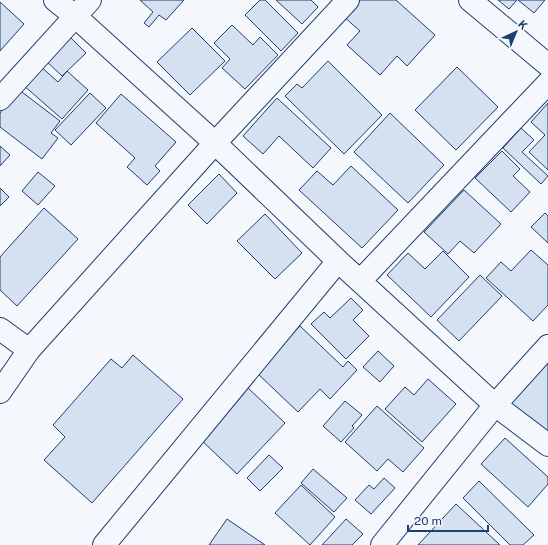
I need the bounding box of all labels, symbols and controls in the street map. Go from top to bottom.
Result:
north arrow [496,12,536,52]
text: K [516,18,530,32]
scale bar [408,507,488,533]
text: 20 m [414,514,442,528]

